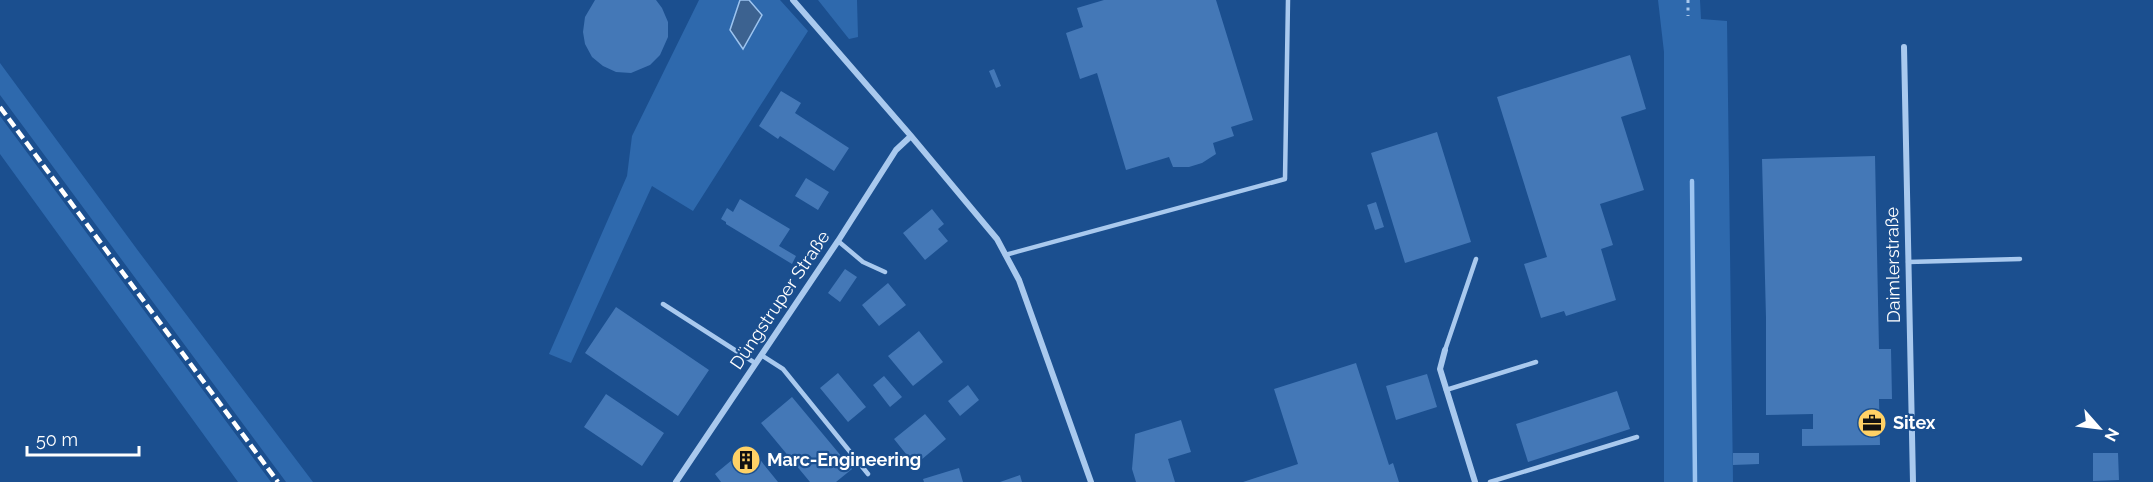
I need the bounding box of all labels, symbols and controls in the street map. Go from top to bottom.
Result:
street label: Daimlerstraße [1881,206,1904,323]
street label: Düngstruper Straße [725,226,834,373]
north arrow [2069,398,2129,458]
office icon: Sitex [1856,407,1888,439]
place label: Sitex [1893,412,1936,433]
scale bar [27,419,140,457]
text: N [2101,425,2123,445]
text: 50 m [36,429,78,450]
building icon: Marc-Engineering [730,444,762,476]
place label: Marc-Engineering [767,449,921,470]

